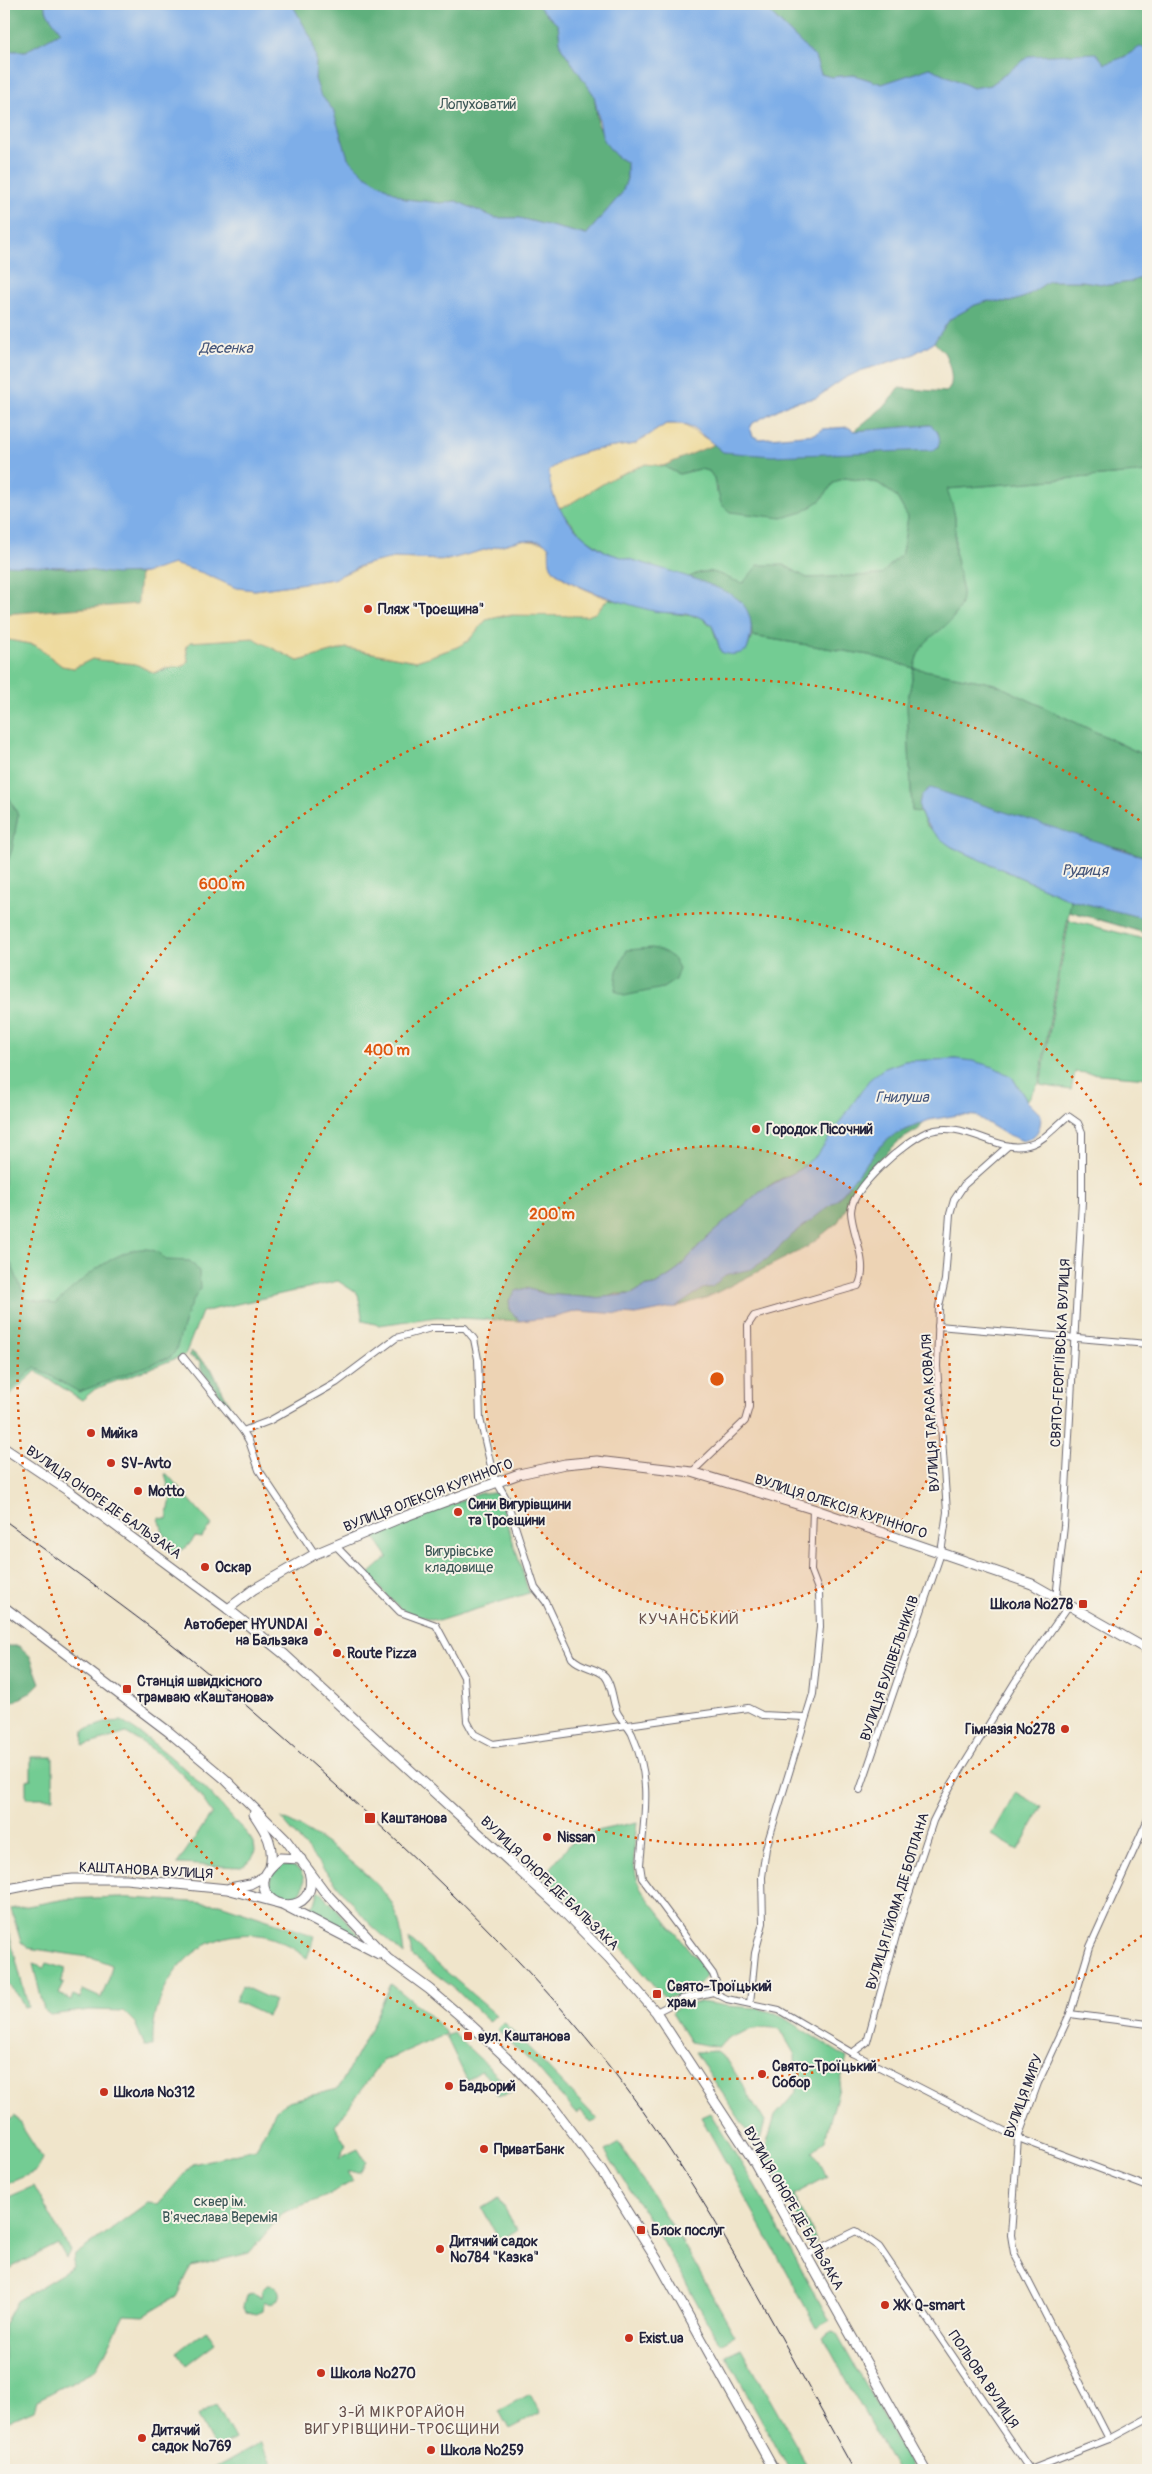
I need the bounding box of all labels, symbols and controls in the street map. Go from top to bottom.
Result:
park label: Лопуховатий [439,96,516,113]
water label: Десенка [198,339,254,358]
place label: Пляж "Троєщина" [378,601,484,618]
marker: Пляж "Троєщина" [362,603,374,615]
water label: Рудиця [1062,861,1110,880]
text: 600 m [199,875,245,894]
text: 400 m [364,1041,410,1060]
water label: Гнилуша [875,1088,930,1107]
place label: Городок Пісочний [766,1121,873,1138]
marker: Городок Пісочний [750,1123,762,1135]
text: 200 m [529,1205,575,1224]
street label: СВЯТО-ГЕОРГІЇВСЬКА ВУЛИЦЯ [1047,1258,1074,1448]
street label: ВУЛИЦЯ ТАРАСА КОВАЛЯ [918,1333,943,1492]
centre of rings [708,1370,726,1388]
place label: Мийка [101,1425,138,1442]
marker: Мийка [85,1427,97,1439]
street label: ВУЛИЦЯ ОНОРЕ ДЕ БАЛЬЗАКА [23,1442,185,1563]
place label: SV-Avto [121,1455,172,1472]
street label: ВУЛИЦЯ ОЛЕКСІЯ КУРІННОГО [341,1455,515,1536]
marker: SV-Avto [105,1457,117,1469]
street label: ВУЛИЦЯ ОЛЕКСІЯ КУРІННОГО [753,1471,929,1542]
place label: Motto [148,1483,185,1500]
marker: Motto [132,1485,144,1497]
place label: Сини Вигурівщини та Троєщини [468,1496,572,1529]
marker: Сини Вигурівщини та Троєщини [452,1506,464,1518]
park label: Вигурівське кладовище [425,1543,493,1576]
place label: Оскар [215,1559,252,1576]
marker: Оскар [199,1561,211,1573]
street label: ВУЛИЦЯ БУДІВЕЛЬНИКІВ [857,1593,922,1743]
place label: Школа №278 [990,1596,1073,1613]
marker: Школа №278 [1077,1598,1089,1610]
district label: КУЧАНСЬКИЙ [639,1610,739,1629]
place label: Автоберег HYUNDAI на Бальзака [184,1616,308,1649]
marker: Автоберег HYUNDAI на Бальзака [312,1626,324,1638]
place label: Route Pizza [347,1645,417,1662]
marker: Route Pizza [331,1647,343,1659]
place label: Станція швидкісного трамваю «Каштанова» [137,1673,275,1706]
marker: Станція швидкісного трамваю «Каштанова» [121,1683,133,1695]
place label: Гімназія №278 [965,1721,1055,1738]
marker: Гімназія №278 [1059,1723,1071,1735]
place label: Каштанова [381,1810,447,1827]
marker: Каштанова [363,1811,377,1825]
street label: ВУЛИЦЯ ГІЙОМА ДЕ БОПЛАНА [862,1811,933,1992]
street label: ВУЛИЦЯ ОНОРЕ ДЕ БАЛЬЗАКА [477,1813,622,1954]
place label: Nissan [557,1829,596,1846]
marker: Nissan [541,1831,553,1843]
street label: КАШТАНОВА ВУЛИЦЯ [78,1858,214,1883]
place label: Свято-Троїцький храм [666,1978,772,2011]
marker: Свято-Троїцький храм [651,1988,663,2000]
place label: вул. Каштанова [478,2028,571,2045]
marker: вул. Каштанова [462,2030,474,2042]
street label: ВУЛИЦЯ МИРУ [1000,2051,1047,2140]
place label: Свято-Троїцький Собор [772,2058,877,2091]
marker: Свято-Троїцький Собор [756,2068,768,2080]
place label: Бадьорий [459,2078,516,2095]
marker: Бадьорий [443,2080,455,2092]
place label: Школа №312 [113,2084,195,2101]
marker: Школа №312 [98,2086,110,2098]
street label: ВУЛИЦЯ ОНОРЕ ДЕ БАЛЬЗАКА [740,2124,847,2293]
place label: ПриватБанк [494,2141,565,2158]
marker: ПриватБанк [478,2143,490,2155]
park label: сквер ім. В'ячеслава Веремія [162,2193,278,2226]
place label: Блок послуг [651,2222,725,2239]
marker: Блок послуг [635,2224,647,2236]
place label: Дитячий садок №784 "Казка" [449,2233,539,2266]
marker: Дитячий садок №784 "Казка" [434,2243,446,2255]
place label: ЖК Q-smart [892,2297,965,2314]
marker: ЖК Q-smart [879,2299,891,2311]
street label: ПОЛЬОВА ВУЛИЦЯ [945,2327,1023,2431]
place label: Exist.ua [639,2330,684,2347]
marker: Exist.ua [623,2332,635,2344]
place label: Школа №270 [330,2365,416,2382]
marker: Школа №270 [315,2367,327,2379]
district label: 3-Й МІКРОРАЙОН ВИГУРІВЩИНИ-ТРОЄЩИНИ [304,2403,500,2439]
place label: Дитячий садок №769 [151,2422,232,2455]
marker: Дитячий садок №769 [136,2432,148,2444]
place label: Школа №259 [440,2442,524,2459]
marker: Школа №259 [425,2444,437,2456]

